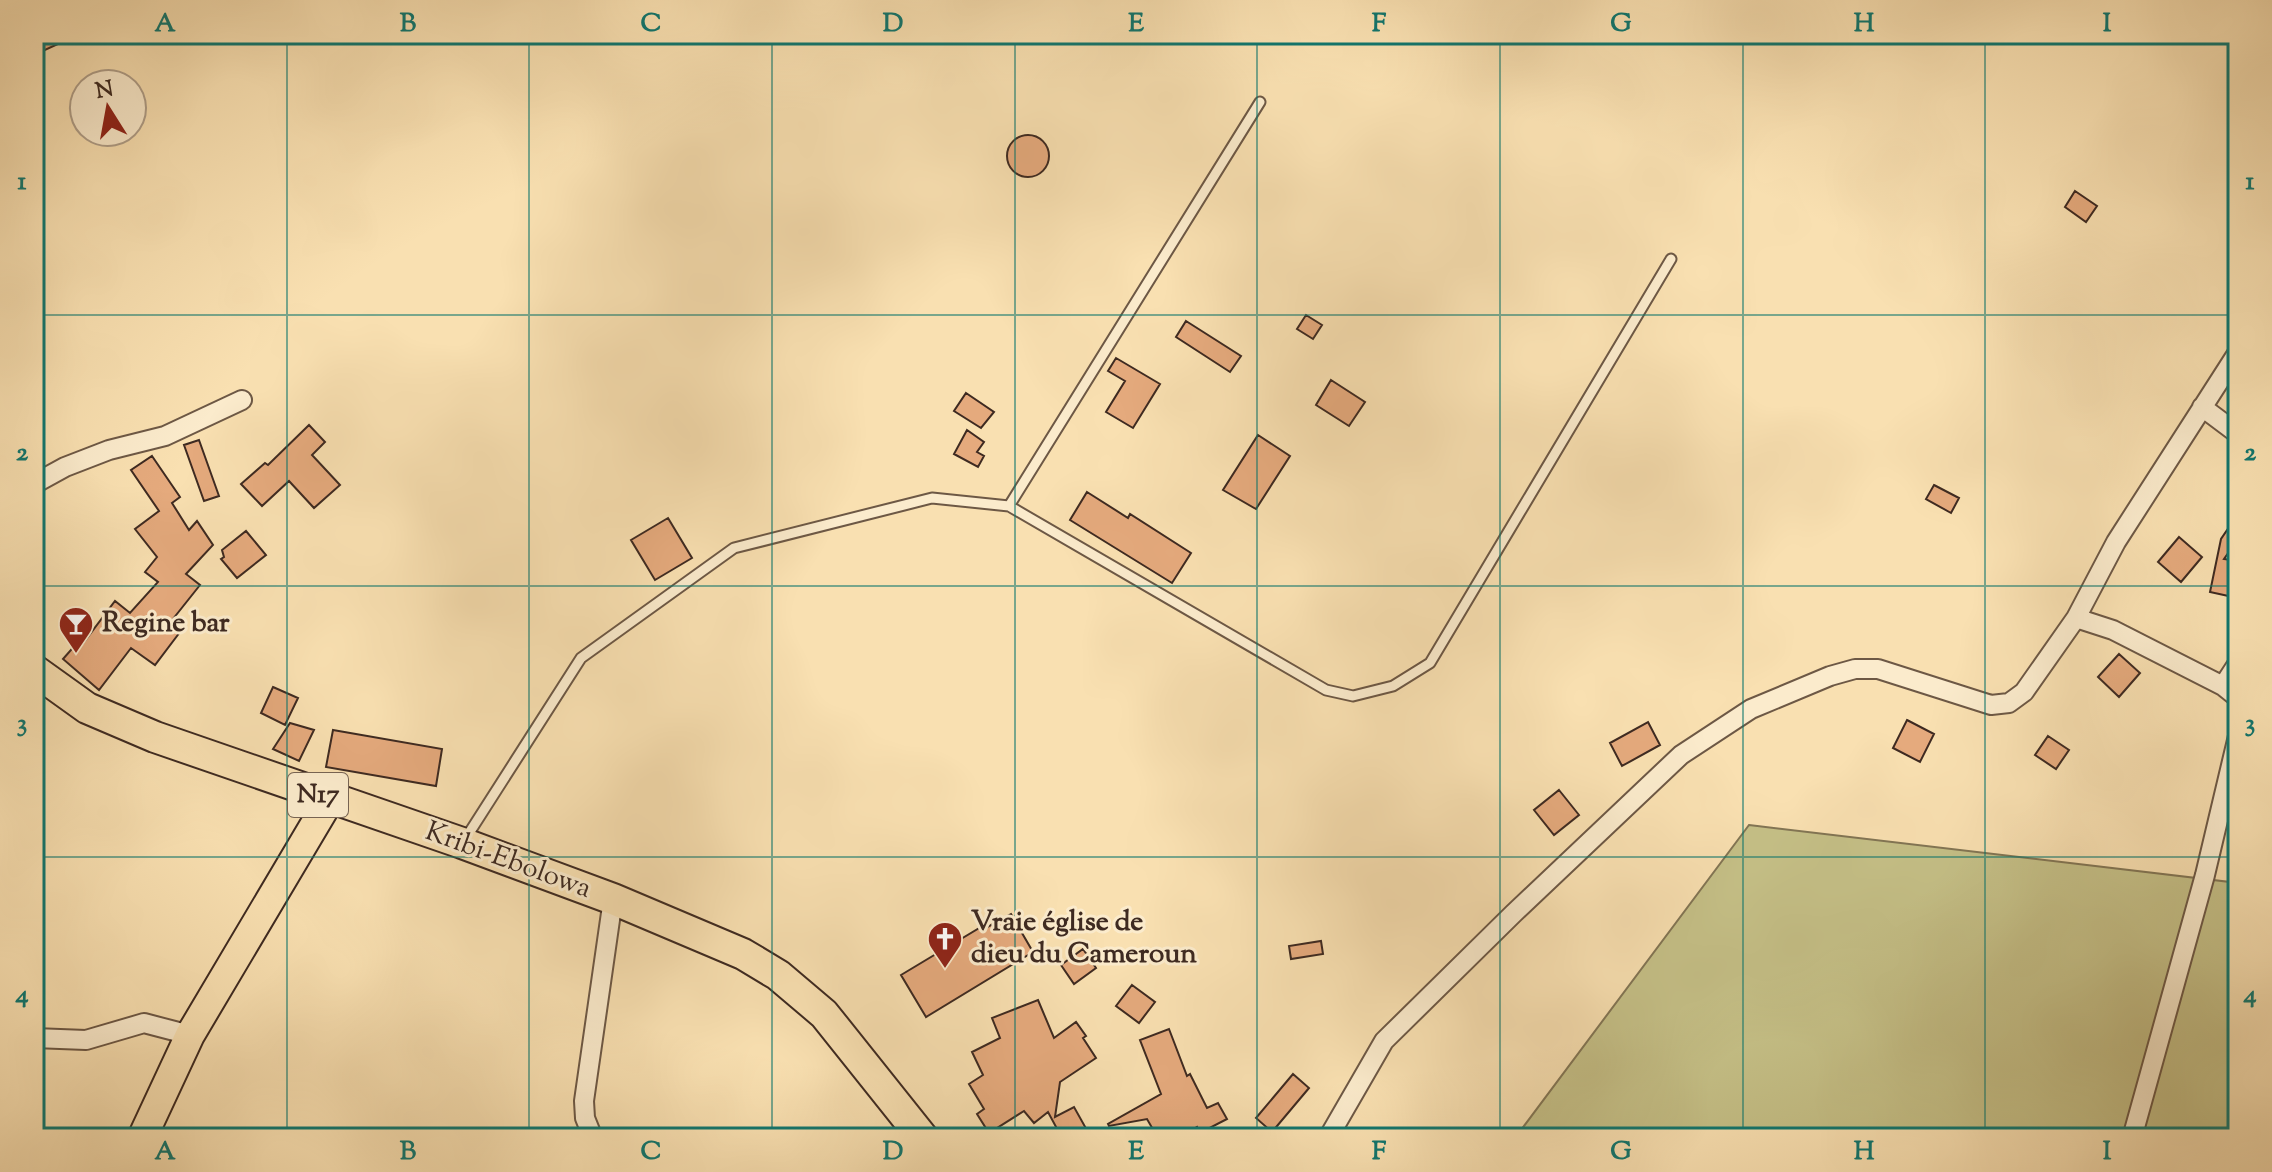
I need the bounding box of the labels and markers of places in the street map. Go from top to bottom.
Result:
place label: Regine bar [102,604,230,644]
bar icon: Regine bar [57,605,95,655]
place label: Vraie église de dieu du Cameroun [971,903,1197,975]
church icon: Vraie église de dieu du Cameroun [926,920,964,970]

